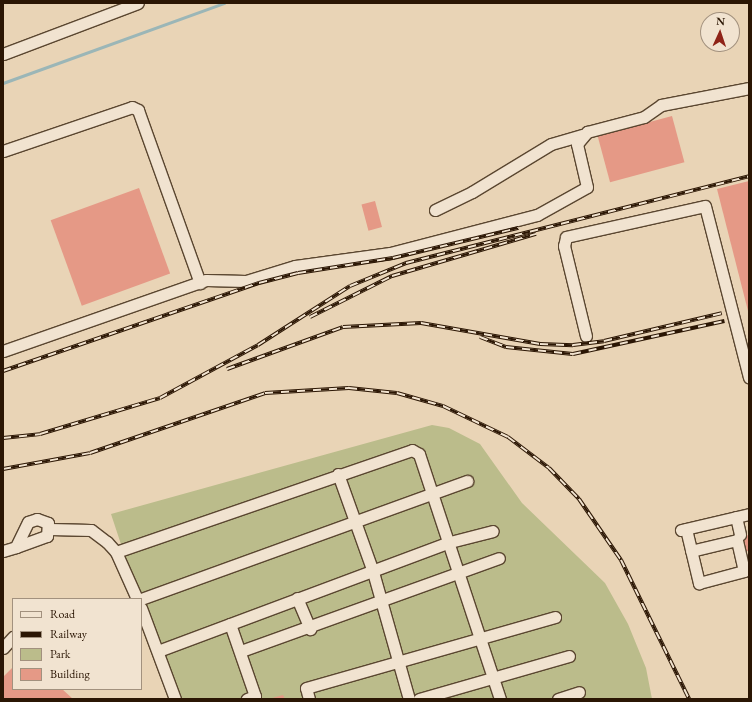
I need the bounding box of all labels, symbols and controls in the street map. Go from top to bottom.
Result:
north arrow [700,12,740,52]
text: N [716,14,725,28]
legend [12,598,142,690]
text: Road [50,606,75,622]
text: Railway [50,626,87,642]
text: Park [50,646,70,662]
text: Building [50,666,90,682]

